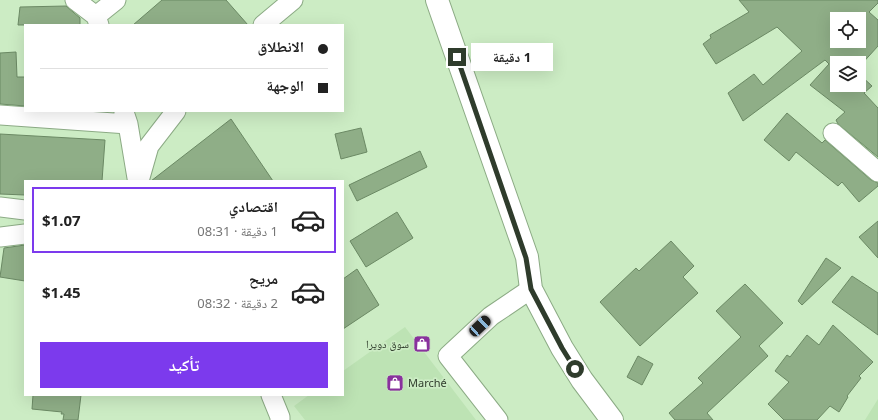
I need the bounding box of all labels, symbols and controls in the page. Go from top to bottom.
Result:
map controls [830,12,866,92]
button: locate [830,12,866,48]
text: الانطلاق [258,36,304,56]
callout: 1 دقيقة [471,43,553,71]
route end [448,48,466,66]
text: 1 دقيقة [493,48,531,66]
button: layers [830,56,866,92]
text: الوجهة [266,75,304,95]
text: اقتصادي [229,196,278,216]
icon: car [290,202,326,238]
text: $1.07 [42,210,81,230]
text: 1 دقيقة · 08:31 [197,222,278,240]
text: مريح [249,268,278,288]
icon: car [290,274,326,310]
text: $1.45 [42,282,81,302]
text: 2 دقيقة · 08:32 [197,294,278,312]
car [467,313,493,339]
shop icon: سوق دويرا [412,334,432,354]
place label: سوق دويرا [366,336,409,351]
button: تأكيد [40,342,328,388]
route start [566,360,584,378]
shop icon: Marché [385,373,405,393]
place label: Marché [408,375,447,390]

